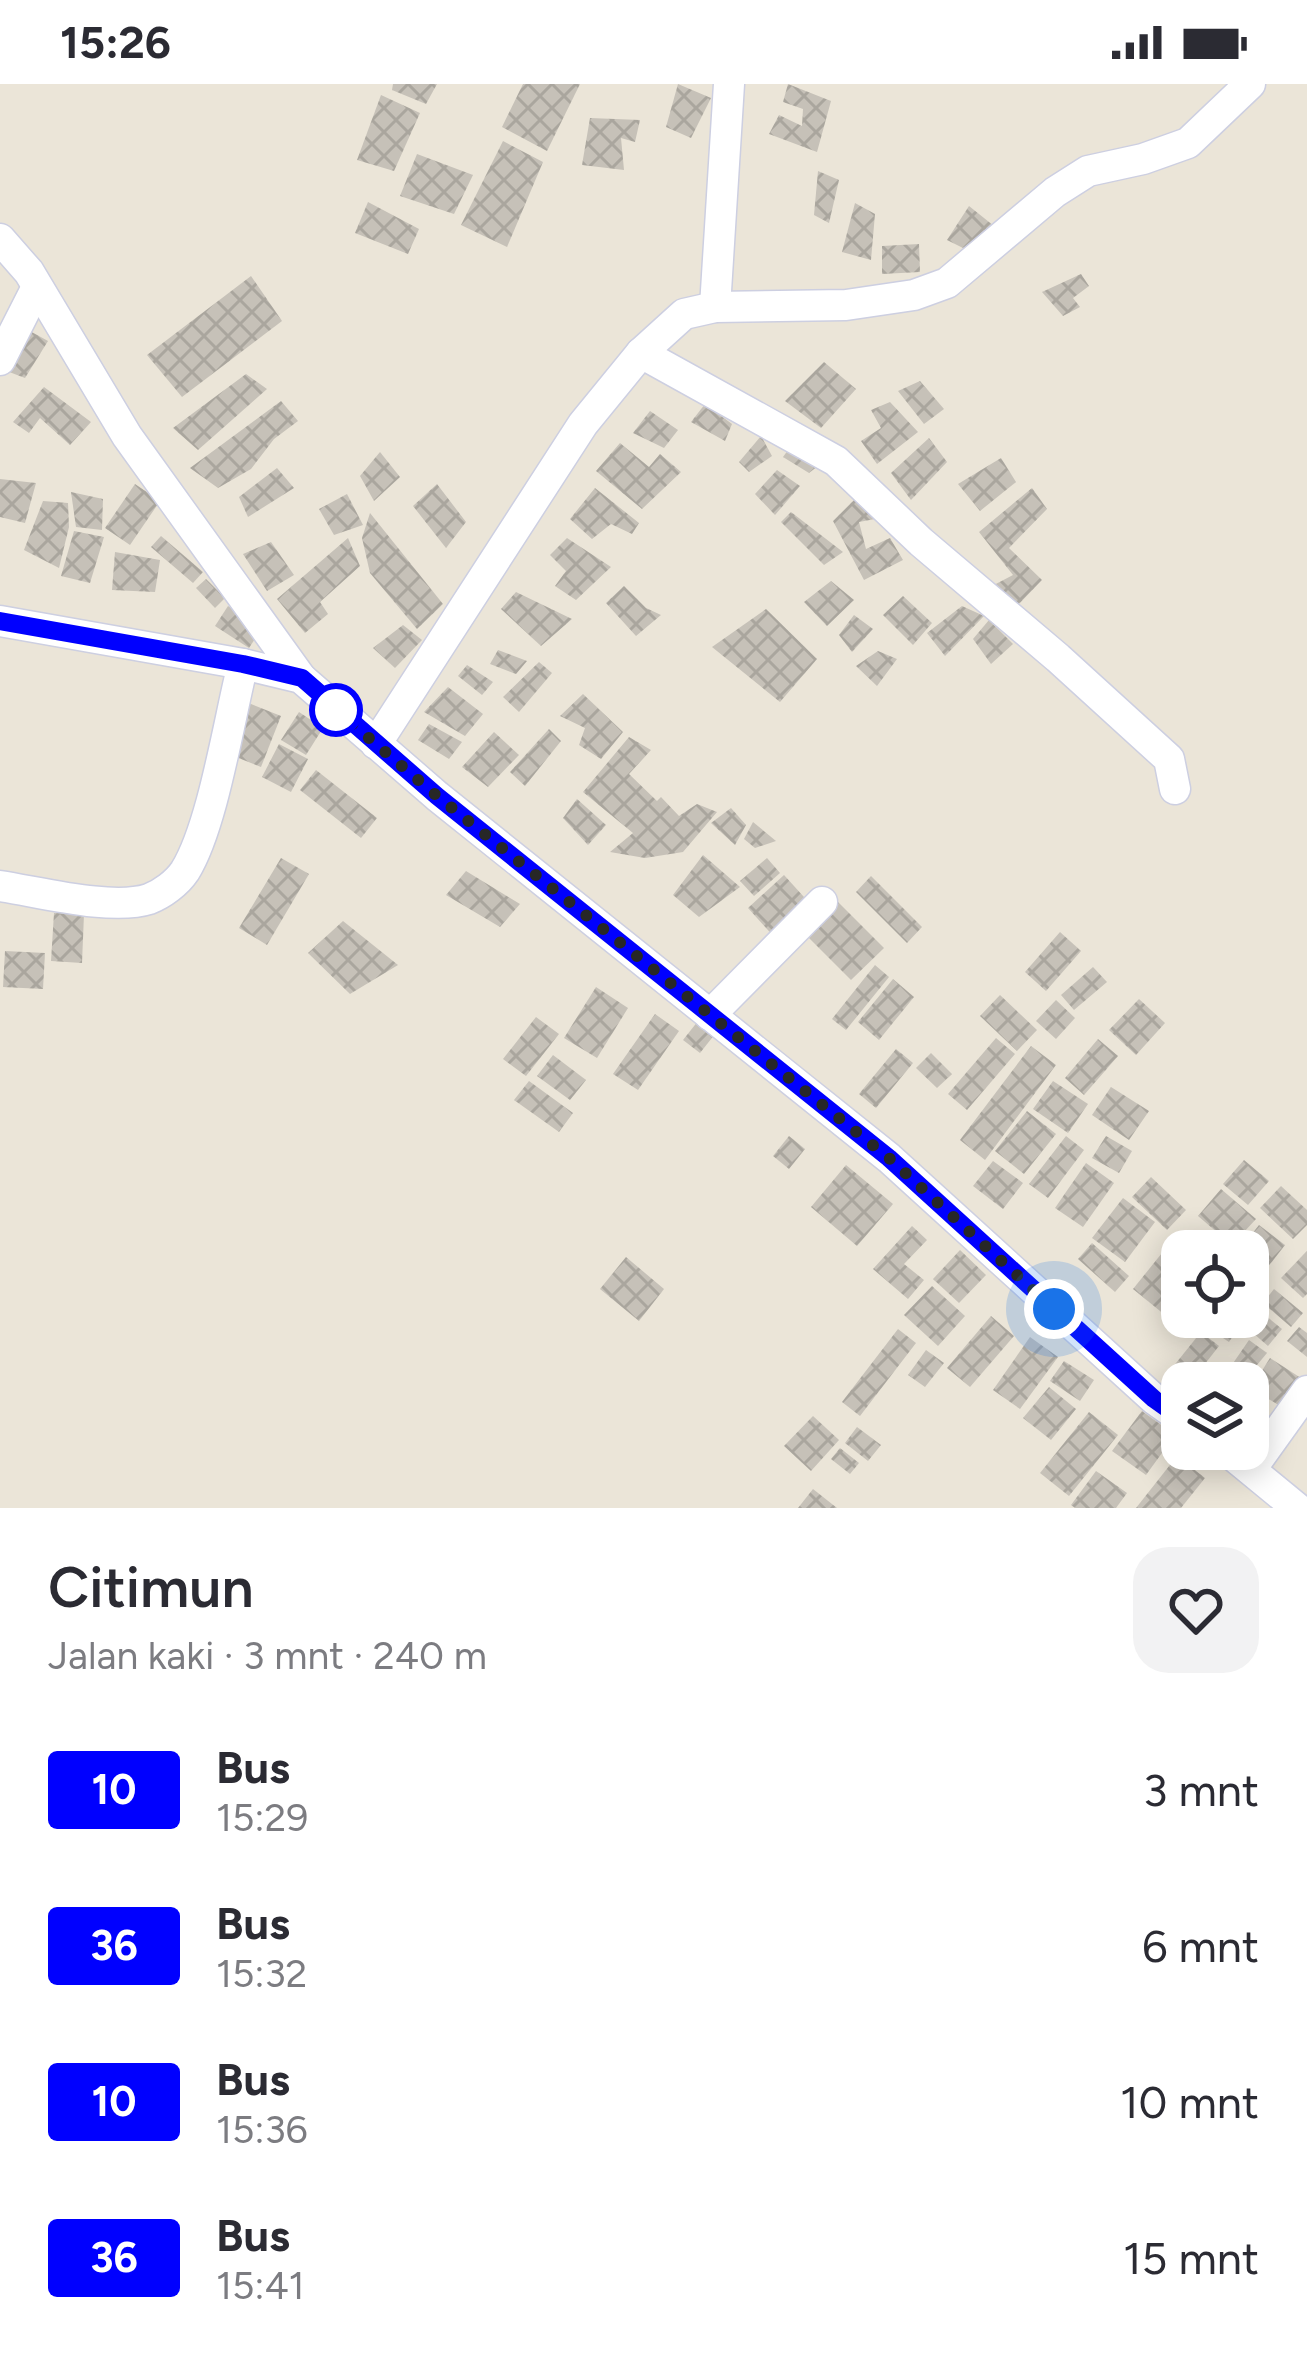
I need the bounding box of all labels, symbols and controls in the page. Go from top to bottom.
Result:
text: 15:26 [60,15,171,69]
unlabelled marker [311,685,361,735]
map controls [1161,1230,1269,1470]
button: locate [1161,1230,1269,1338]
your location [1024,1279,1084,1339]
button: layers [1161,1362,1269,1470]
button: heart [1133,1547,1259,1673]
text: Citimun [48,1553,254,1621]
text: Jalan kaki · 3 mnt · 240 m [48,1632,487,1679]
text: Bus [216,1740,290,1794]
text: 3 mnt [1143,1763,1259,1817]
text: 10 [92,1764,136,1815]
text: 15:29 [216,1794,308,1841]
text: Bus [216,1896,290,1950]
text: 6 mnt [1142,1919,1259,1973]
text: 36 [90,1920,138,1971]
text: 15:32 [216,1950,307,1997]
text: Bus [216,2052,290,2106]
text: 10 mnt [1120,2075,1259,2129]
text: 10 [92,2076,136,2127]
text: 15:36 [216,2106,308,2153]
text: Bus [216,2208,290,2262]
text: 15 mnt [1123,2231,1259,2285]
text: 36 [90,2232,138,2283]
text: 15:41 [216,2262,305,2309]

